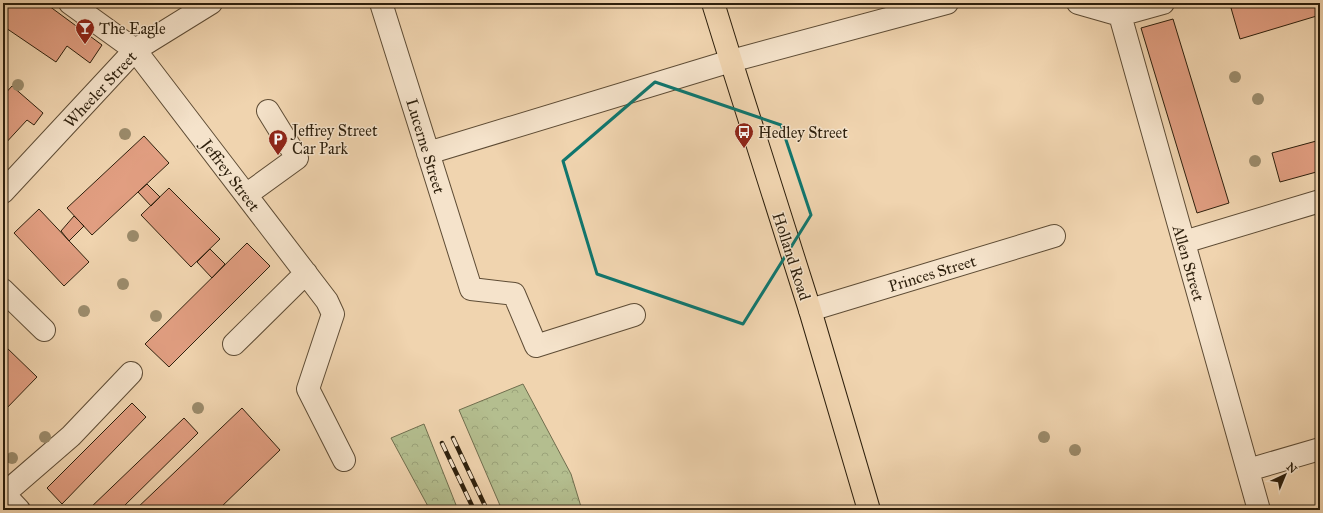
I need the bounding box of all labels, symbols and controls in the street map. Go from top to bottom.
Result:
bar icon: The Eagle [74,17,96,45]
place label: The Eagle [99,19,166,39]
street label: Wheeler Street [60,47,141,132]
street label: Lucerne Street [402,96,449,196]
place label: Jeffrey Street Car Park [290,121,378,158]
bus stop icon: Hedley Street [733,121,755,149]
place label: Hedley Street [758,123,848,142]
parking icon: Jeffrey Street Car Park [267,128,289,156]
street label: Jeffrey Street [195,134,264,216]
street label: Holland Road [768,210,815,303]
street label: Allen Street [1168,222,1208,304]
street label: Princes Street [886,251,979,296]
north arrow [1265,455,1305,495]
text: N [1284,460,1300,477]

